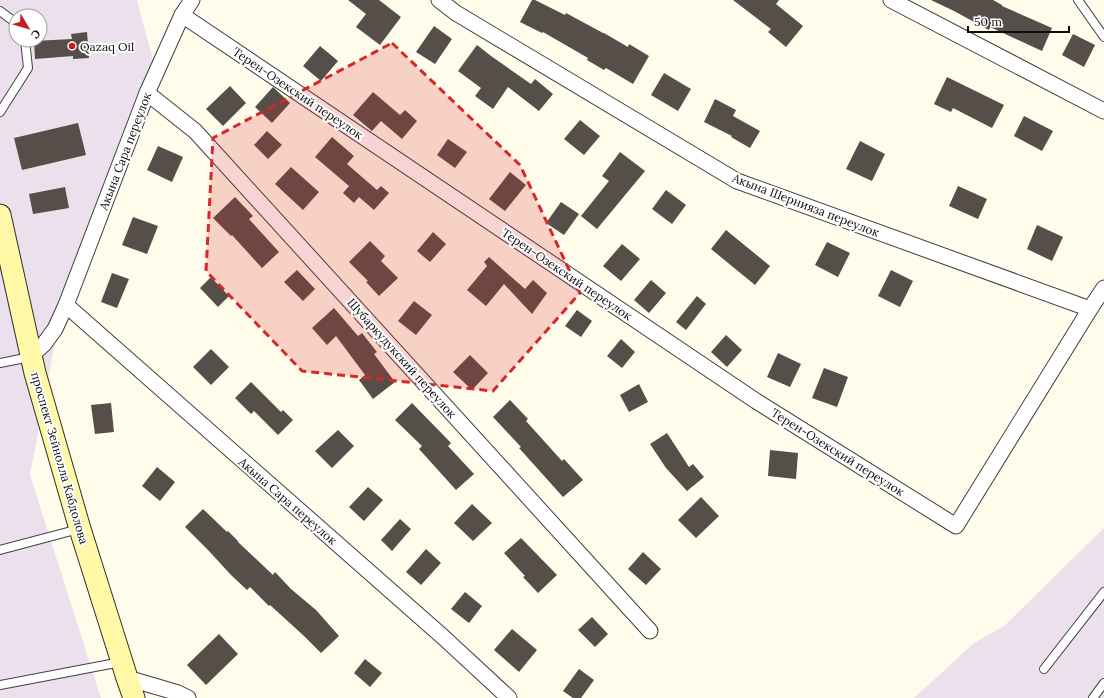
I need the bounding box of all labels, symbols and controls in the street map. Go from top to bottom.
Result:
north arrow [8,8,48,48]
scale bar [968,8,1069,34]
text: 50 m [974,14,1002,29]
text: С [28,27,44,42]
place label: Qazaq Oil [80,39,134,54]
marker: Qazaq Oil [67,41,77,51]
street label: Терен-Озекский переулок [230,44,366,143]
street label: Акына Сара переулок [95,89,155,213]
street label: Акына Шернияза переулок [730,170,882,240]
street label: Терен-Озекский переулок [499,225,635,324]
street label: Шубаркудукский переулок [344,295,460,421]
street label: проспект Зейнолла Кабдолова [28,370,92,546]
street label: Терен-Озекский переулок [769,405,908,499]
street label: Акына Сара переулок [235,454,341,548]

